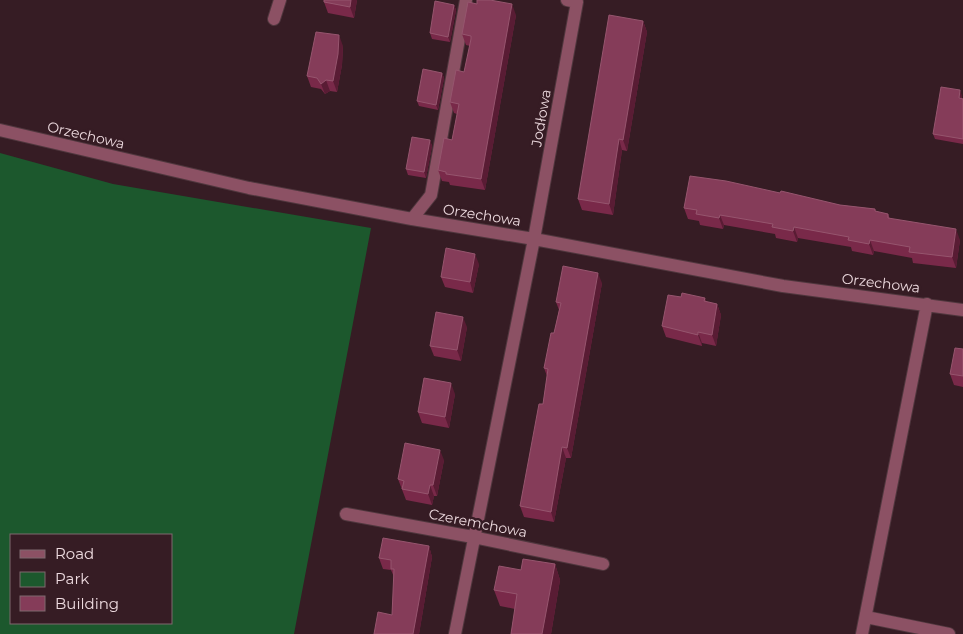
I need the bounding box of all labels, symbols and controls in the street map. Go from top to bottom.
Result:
street label: Jodłowa [527,88,555,149]
street label: Orzechowa [46,117,126,153]
street label: Orzechowa [442,200,522,230]
street label: Orzechowa [841,269,921,297]
street label: Czeremchowa [427,505,529,541]
legend [10,534,172,624]
text: Road [55,544,94,563]
text: Park [55,569,89,588]
text: Building [55,594,119,613]

